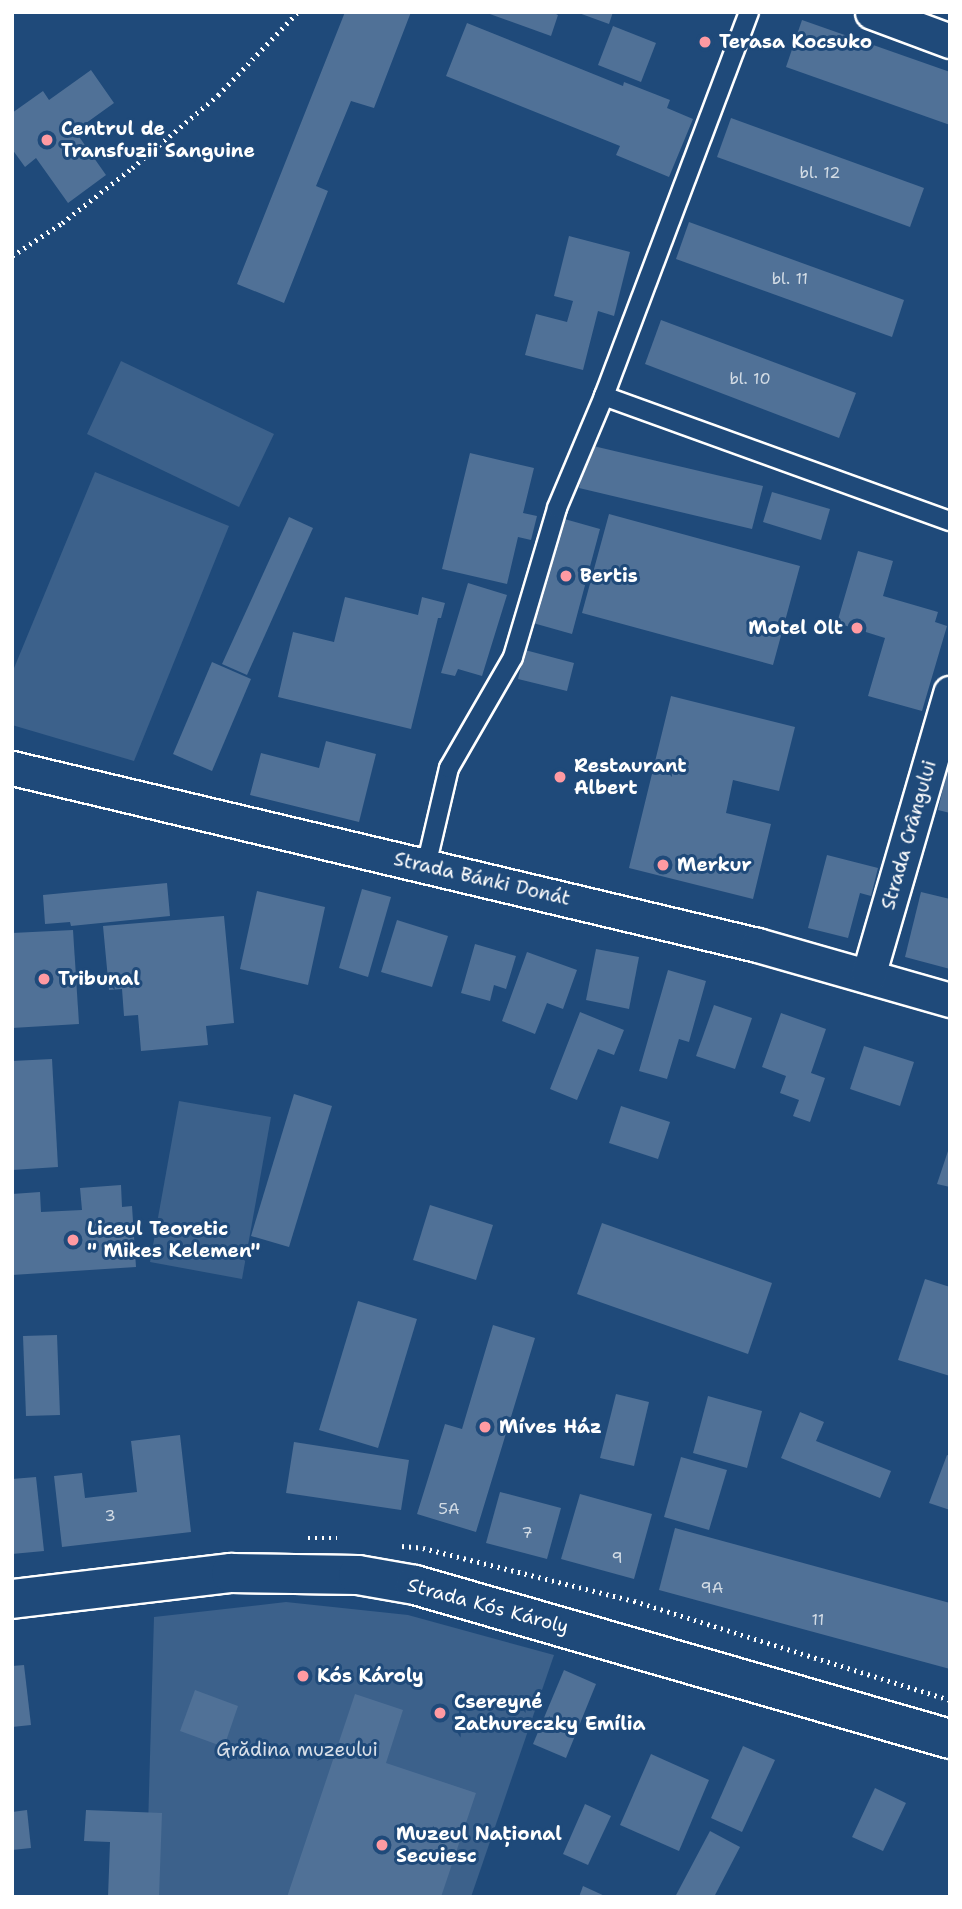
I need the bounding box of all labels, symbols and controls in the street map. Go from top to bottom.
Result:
place label: Terasa Kocsuko [719,31,872,53]
marker: Terasa Kocsuko [697,34,713,50]
place label: Centrul de Transfuzii Sanguine [61,118,255,162]
marker: Centrul de Transfuzii Sanguine [39,132,55,148]
house number: bl. 12 [800,163,840,183]
house number: bl. 11 [772,269,808,289]
house number: bl. 10 [729,369,771,389]
place label: Bertis [580,565,638,587]
marker: Bertis [558,568,574,584]
place label: Motel Olt [748,617,843,639]
marker: Motel Olt [849,620,865,636]
place label: Restaurant Albert [574,755,687,799]
street label: Strada Crângului [877,758,941,912]
marker: Restaurant Albert [552,769,568,785]
street label: Strada Bánki Donát [392,848,572,910]
place label: Merkur [677,854,752,876]
marker: Merkur [655,857,671,873]
place label: Tribunal [58,968,140,990]
marker: Tribunal [36,971,52,987]
place label: Liceul Teoretic " Mikes Kelemen" [87,1218,260,1262]
marker: Liceul Teoretic " Mikes Kelemen" [65,1232,81,1248]
place label: Míves Ház [499,1416,602,1438]
marker: Míves Ház [477,1419,493,1435]
house number: 5A [438,1499,460,1519]
house number: 3 [104,1506,116,1526]
house number: 7 [521,1523,533,1543]
house number: 9 [611,1548,623,1568]
street label: Strada Kós Károly [405,1574,571,1638]
house number: 9A [701,1578,723,1598]
house number: 11 [812,1610,824,1630]
place label: Kós Károly [317,1665,424,1687]
marker: Kós Károly [295,1668,311,1684]
place label: Csereyné Zathureczky Emília [454,1691,646,1735]
marker: Csereyné Zathureczky Emília [432,1705,448,1721]
park label: Grădina muzeului [216,1739,378,1761]
place label: Muzeul Național Secuiesc [396,1823,562,1867]
marker: Muzeul Național Secuiesc [374,1837,390,1853]

